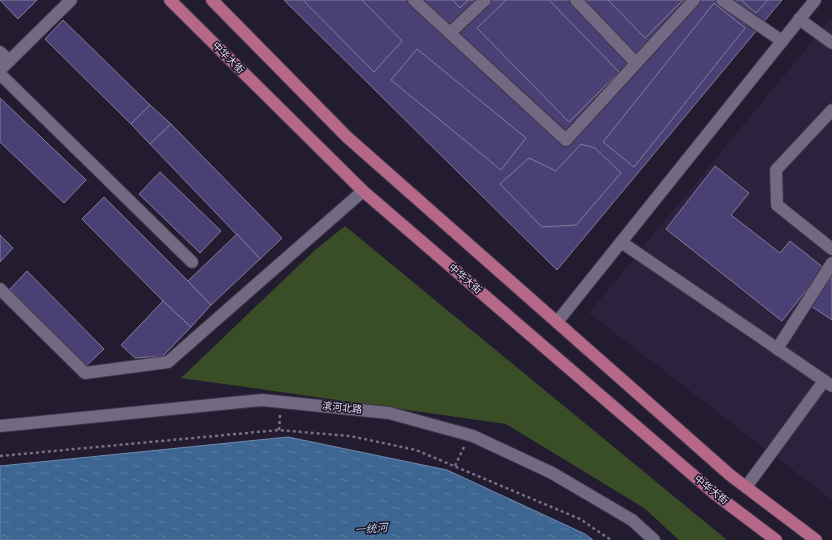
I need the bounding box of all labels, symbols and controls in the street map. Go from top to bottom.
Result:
street label: 中华大街 [210,40,246,76]
street label: 中华大街 [446,261,484,297]
street label: 滨河北路 [321,400,363,416]
street label: 中华大街 [692,473,730,507]
water label: 一统河 [354,521,390,537]

